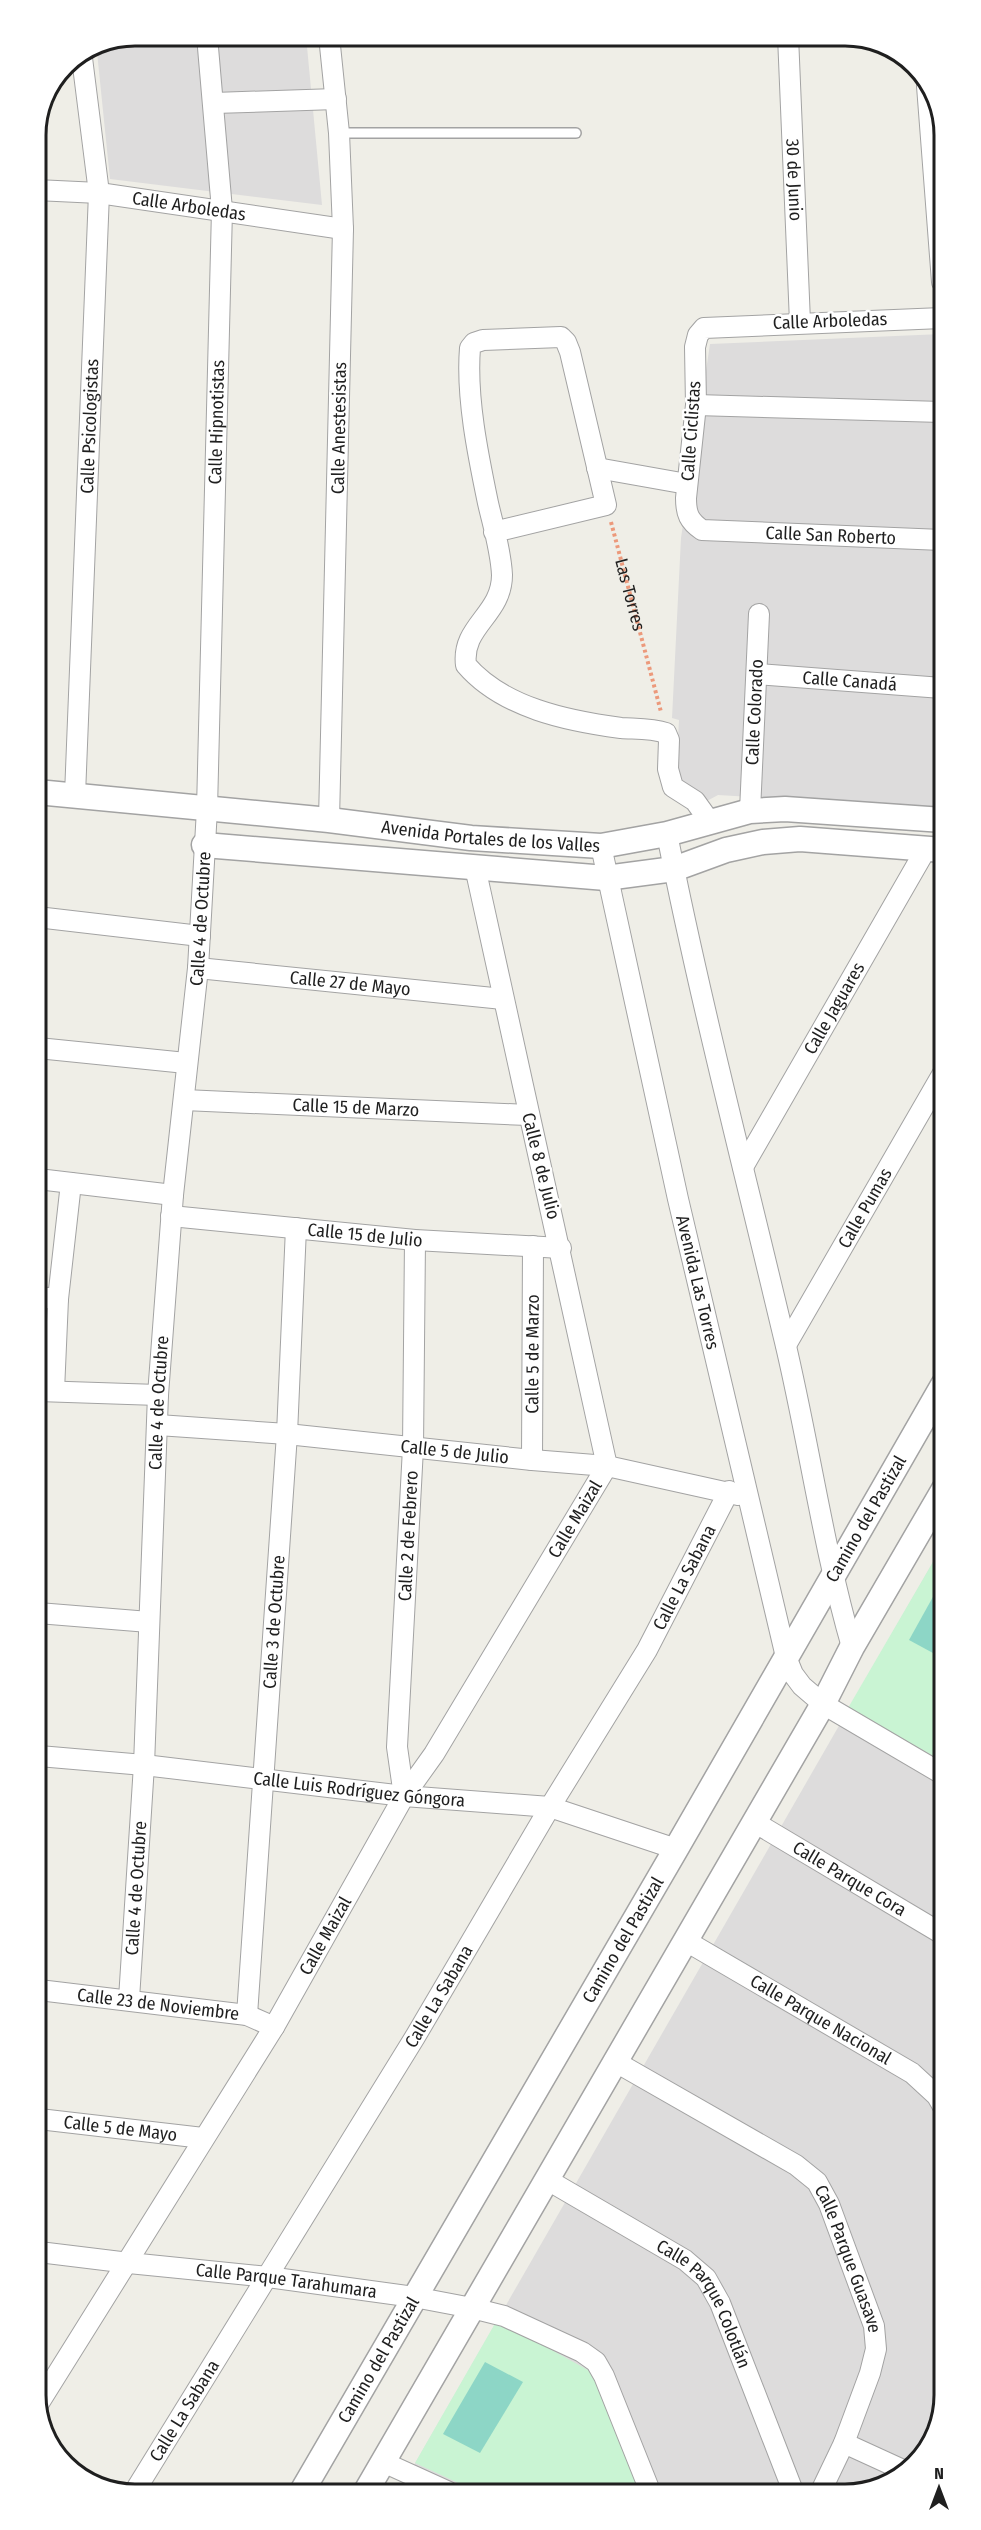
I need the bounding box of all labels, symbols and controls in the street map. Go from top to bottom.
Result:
street label: 30 de Junio [781,138,807,222]
street label: Calle Arboledas [131,187,248,226]
street label: Calle Arboledas [772,308,888,334]
street label: Calle Psicologistas [76,358,103,494]
street label: Calle Hipnotistas [204,359,229,485]
street label: Calle Anestesistas [327,361,351,494]
street label: Calle Ciclistas [677,380,706,482]
street label: Calle San Roberto [765,522,896,549]
street label: Las Torres [610,556,650,633]
street label: Calle Colorado [741,659,768,766]
street label: Calle Canadá [802,666,898,696]
street label: Avenida Portales de los Valles [380,816,601,857]
street label: Calle 4 de Octubre [185,851,216,987]
street label: Calle Jaguares [799,958,870,1058]
street label: Calle 27 de Mayo [289,966,412,1001]
street label: Calle 15 de Marzo [292,1094,420,1121]
street label: Calle 8 de Julio [517,1110,565,1222]
street label: Calle Pumas [833,1164,897,1252]
street label: Avenida Las Torres [671,1213,724,1352]
street label: Calle 15 de Julio [306,1218,423,1251]
street label: Calle 5 de Marzo [521,1294,544,1414]
street label: Calle 4 de Octubre [144,1335,173,1470]
street label: Calle 5 de Julio [400,1435,510,1468]
street label: Camino del Pastizal [821,1451,911,1586]
street label: Calle 2 de Febrero [394,1470,423,1602]
street label: Calle Maizal [543,1476,607,1562]
street label: Calle La Sabana [648,1521,721,1634]
street label: Calle 3 de Octubre [258,1554,290,1690]
street label: Calle Luis Rodríguez Góngora [252,1767,466,1812]
street label: Calle 4 de Octubre [121,1820,151,1956]
street label: Calle Parque Cora [789,1836,910,1921]
street label: Camino del Pastizal [578,1873,669,2007]
street label: Calle Maizal [294,1892,356,1979]
street label: Calle La Sabana [400,1941,478,2052]
street label: Calle Parque Nacional [746,1970,895,2070]
street label: Calle 23 de Noviembre [76,1984,241,2025]
street label: Calle 5 de Mayo [62,2111,178,2146]
street label: Calle Parque Guasave [810,2181,886,2334]
street label: Calle Parque Colotlán [653,2235,755,2371]
street label: Calle Parque Tarahumara [195,2259,379,2303]
street label: Camino del Pastizal [333,2293,424,2427]
street label: Calle La Sabana [145,2356,224,2466]
north arrow [909,2458,969,2518]
text: N [934,2464,944,2483]

